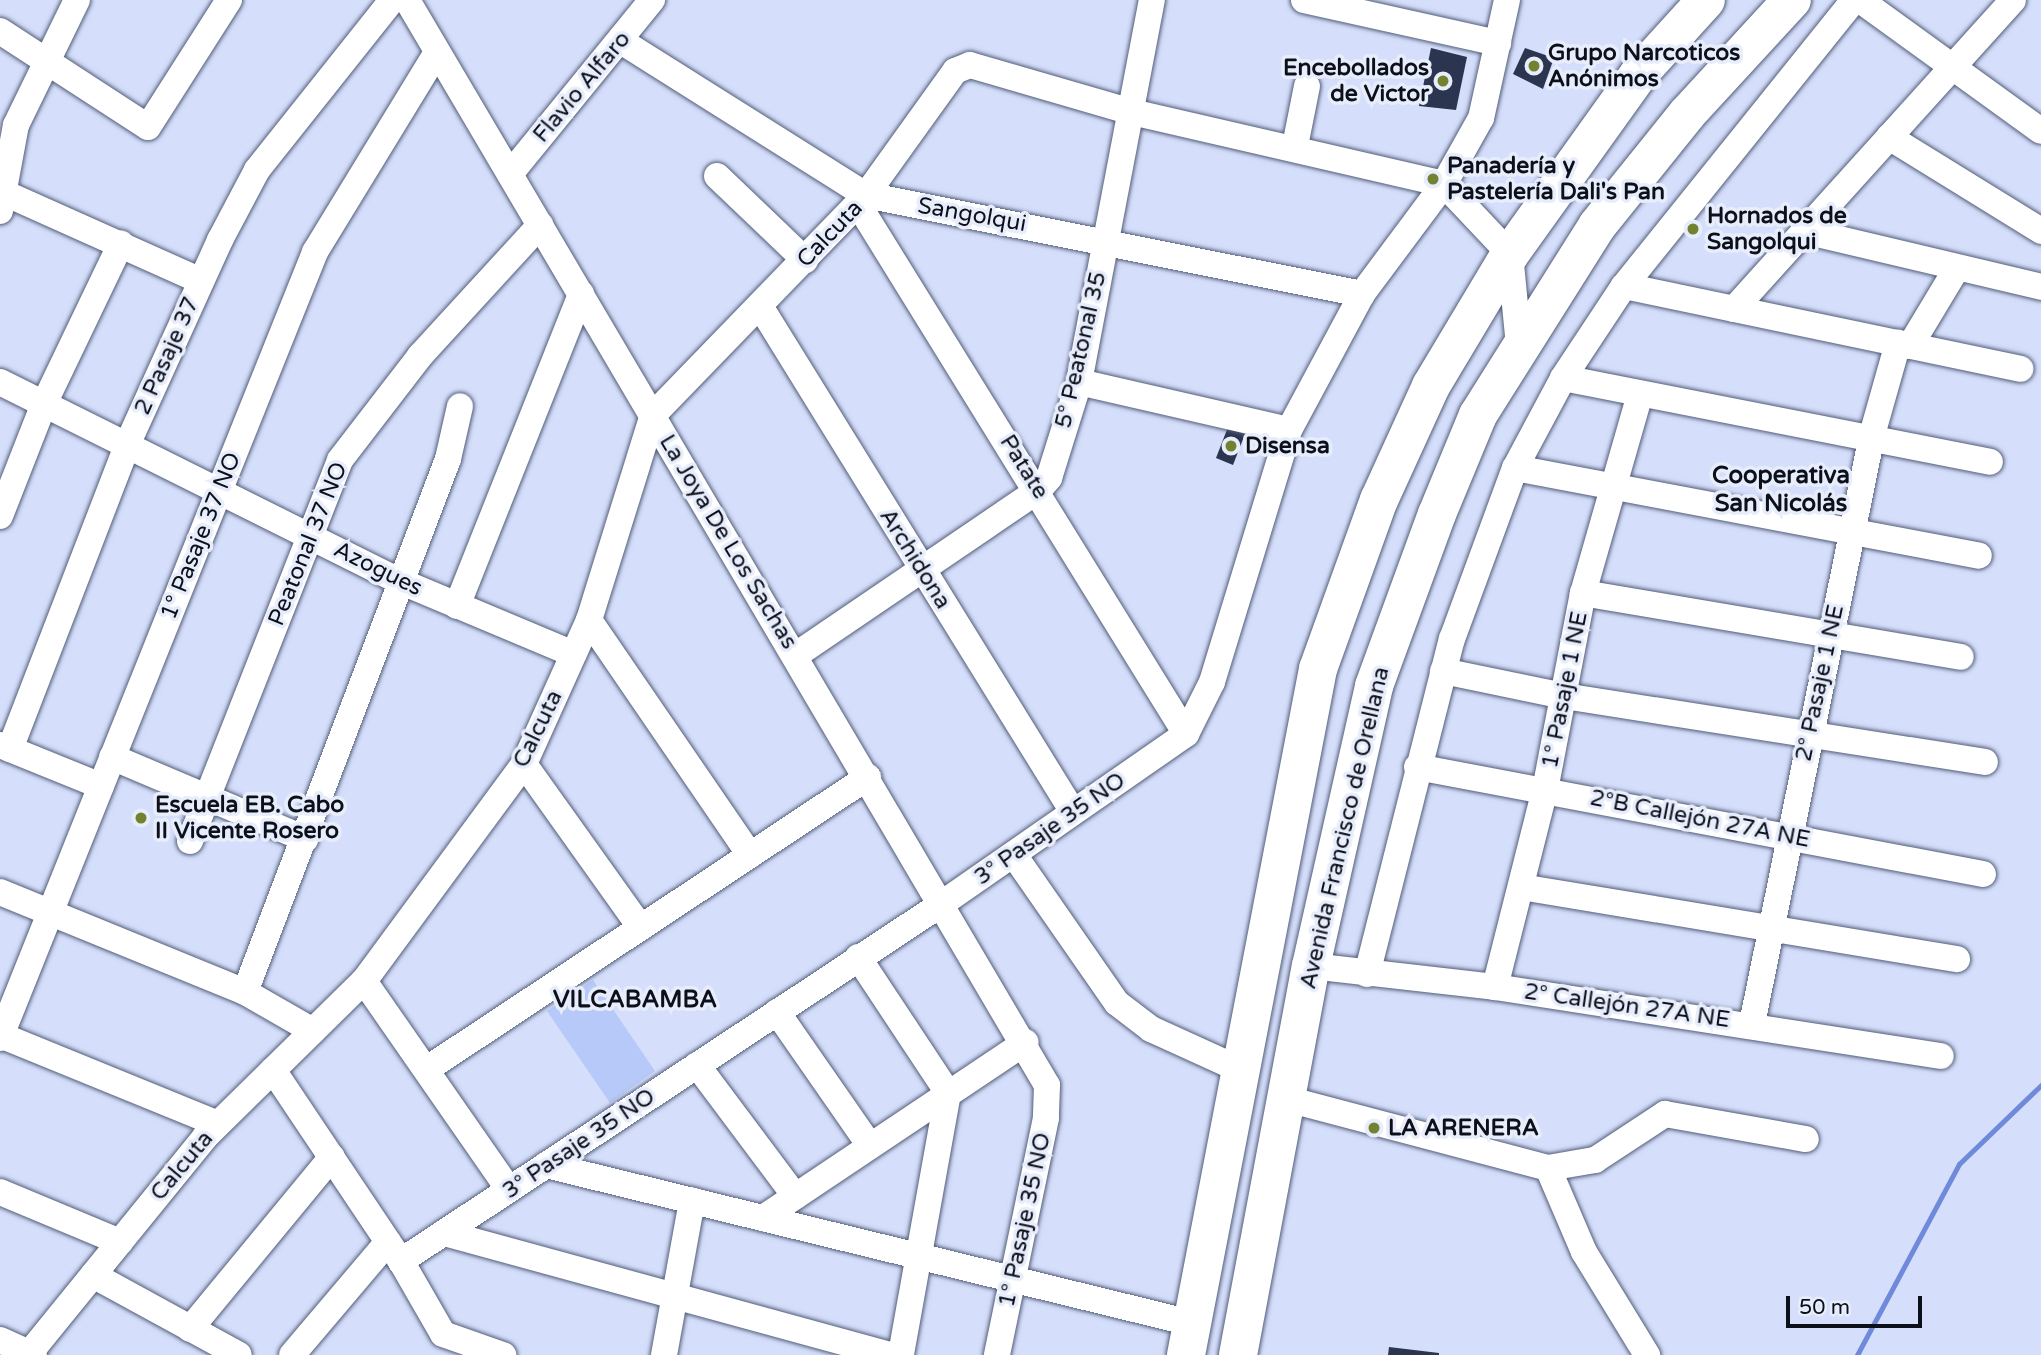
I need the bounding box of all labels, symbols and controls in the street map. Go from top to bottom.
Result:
street label: Flavio Alfaro [527,26,637,148]
place label: Grupo Narcoticos Anónimos [1548,39,1740,93]
place label: Encebollados de Victor [1283,54,1429,108]
marker: Grupo Narcoticos Anónimos [1526,58,1542,74]
marker: Encebollados de Victor [1435,73,1451,89]
place label: Panadería y Pastelería Dali's Pan [1447,152,1665,206]
marker: Panadería y Pastelería Dali's Pan [1425,171,1441,187]
street label: Sangolqui [916,192,1028,238]
street label: Calcuta [791,195,869,273]
place label: Hornados de Sangolqui [1707,202,1847,256]
marker: Hornados de Sangolqui [1685,221,1701,237]
street label: 5° Peatonal 35 [1050,269,1112,431]
street label: 2 Pasaje 37 [129,293,205,419]
street label: La Joya De Los Sachas [653,430,803,654]
street label: Patate [994,430,1054,504]
place label: Disensa [1245,432,1330,460]
marker: Disensa [1223,438,1239,454]
street label: 1° Pasaje 37 NO [155,448,247,624]
street label: Peatonal 37 NO [263,458,353,630]
district label: Cooperativa San Nicolás [1712,462,1850,518]
street label: Archidona [873,504,957,614]
street label: Azogues [329,536,427,602]
street label: 2° Pasaje 1 NE [1790,602,1850,764]
street label: 1° Pasaje 1 NE [1536,609,1594,771]
street label: Avenida Francisco de Orellana [1294,664,1396,992]
street label: Calcuta [507,686,569,772]
street label: 3° Pasaje 35 NO [969,767,1131,891]
street label: 2°B Callejón 27A NE [1588,784,1812,854]
place label: Escuela EB. Cabo II Vicente Rosero [155,791,344,845]
marker: Escuela EB. Cabo II Vicente Rosero [133,810,149,826]
street label: 2° Callejón 27A NE [1522,978,1732,1034]
district label: VILCABAMBA [553,986,717,1014]
street label: 3° Pasaje 35 NO [498,1083,660,1205]
place label: LA ARENERA [1388,1114,1539,1142]
marker: LA ARENERA [1366,1120,1382,1136]
street label: Calcuta [145,1125,219,1207]
street label: 1° Pasaje 35 NO [993,1130,1057,1310]
scale bar [1789,1282,1926,1326]
text: 50 m [1799,1295,1850,1320]

